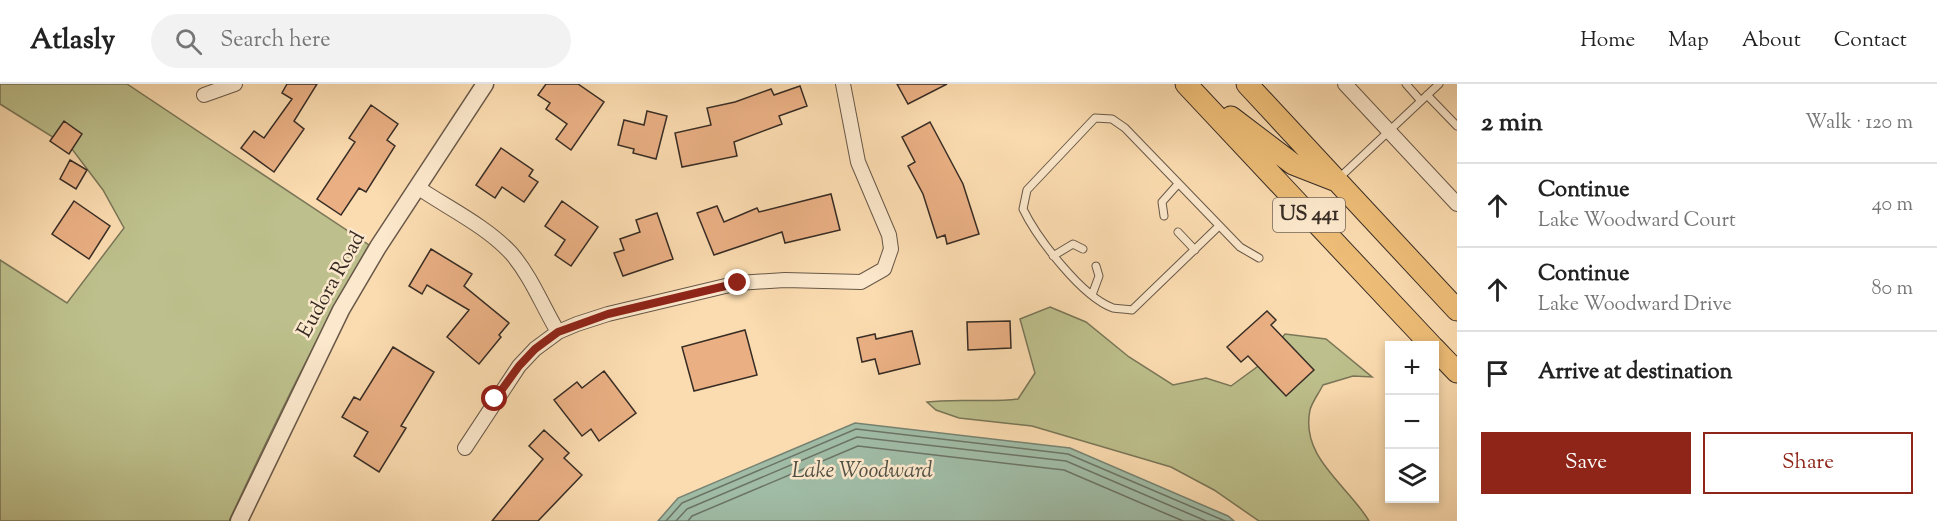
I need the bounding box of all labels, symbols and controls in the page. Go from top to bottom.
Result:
search box [151,14,571,68]
text: Atlasly [30,21,115,61]
icon: search [172,25,205,58]
text: Search here [220,25,331,57]
text: Home [1580,26,1635,56]
text: Map [1668,26,1709,56]
text: About [1742,26,1801,56]
text: Contact [1834,26,1907,56]
text: 2 min [1481,105,1543,142]
text: Walk · 120 m [1805,109,1913,138]
text: Continue [1538,175,1629,207]
icon: ahead [1481,189,1514,222]
text: 40 m [1872,191,1913,220]
road number: US 441 [1273,198,1345,232]
text: Lake Woodward Court [1538,207,1736,236]
street label: Eudora Road [290,226,374,344]
text: Continue [1538,259,1629,291]
route end [724,269,750,295]
icon: ahead [1481,273,1514,306]
text: 80 m [1872,275,1913,304]
text: Lake Woodward Drive [1538,291,1732,320]
map controls [1385,341,1439,503]
button: + [1385,341,1439,395]
icon: arrive [1481,357,1514,390]
text: Arrive at destination [1538,357,1733,389]
route start [481,385,507,411]
button: − [1385,395,1439,449]
button: Save [1481,432,1691,494]
button: Share [1703,432,1913,494]
button: layers [1385,449,1439,503]
water label: Lake Woodward [791,456,933,488]

